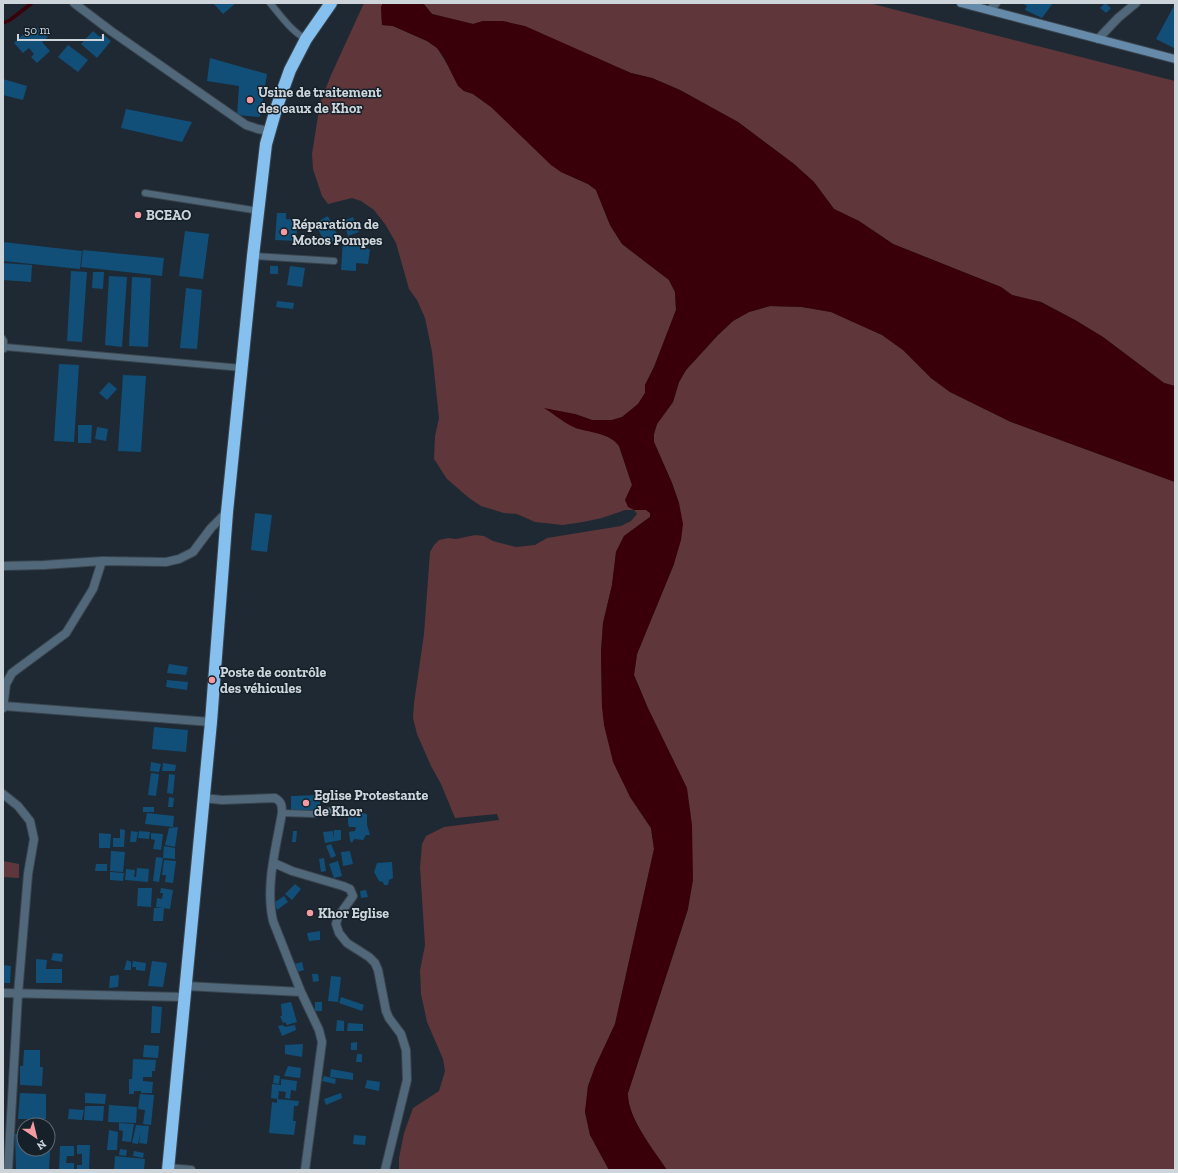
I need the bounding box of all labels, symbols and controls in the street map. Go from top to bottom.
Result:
scale bar [18,16,103,42]
text: 50 m [24,23,51,37]
place label: Usine de traitement des eaux de Khor [258,84,382,117]
marker: Usine de traitement des eaux de Khor [245,95,255,105]
place label: BCEAO [146,207,191,224]
marker: BCEAO [133,210,143,220]
place label: Réparation de Motos Pompes [292,216,383,249]
marker: Réparation de Motos Pompes [279,227,289,237]
place label: Poste de contrôle des véhicules [220,664,326,697]
marker: Poste de contrôle des véhicules [207,675,217,685]
place label: Eglise Protestante de Khor [314,787,428,820]
marker: Eglise Protestante de Khor [301,798,311,808]
place label: Khor Eglise [318,905,389,922]
marker: Khor Eglise [305,908,315,918]
north arrow [16,1117,56,1157]
text: N [34,1137,49,1153]

